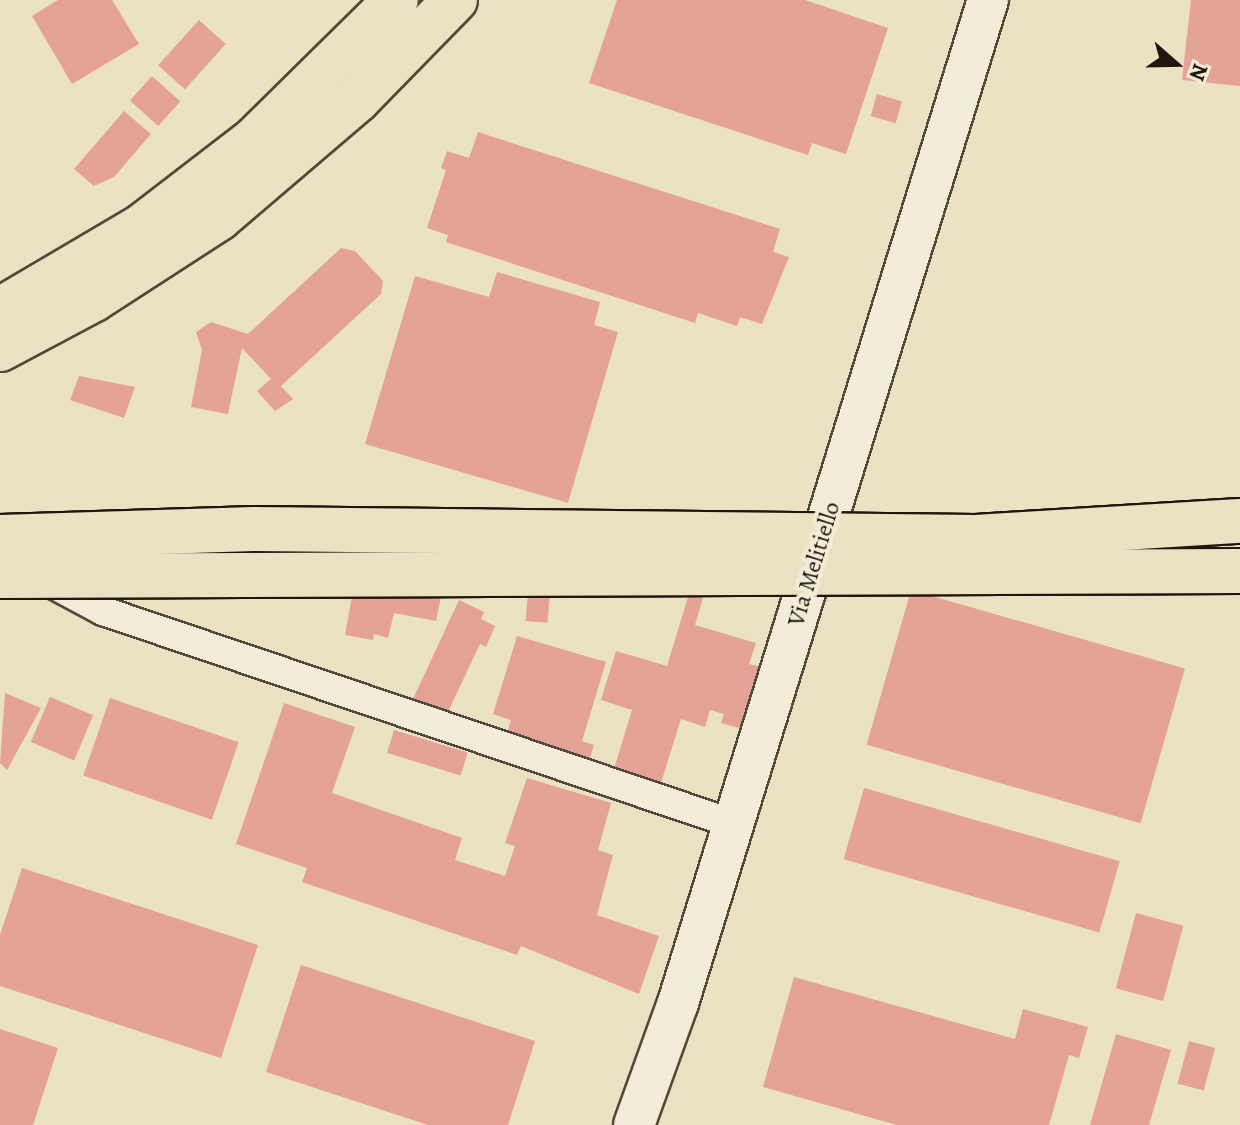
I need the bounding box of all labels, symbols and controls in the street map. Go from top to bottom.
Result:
north arrow [1136,24,1216,104]
text: N [1182,60,1215,85]
street label: Via Melitiello [781,498,847,630]

